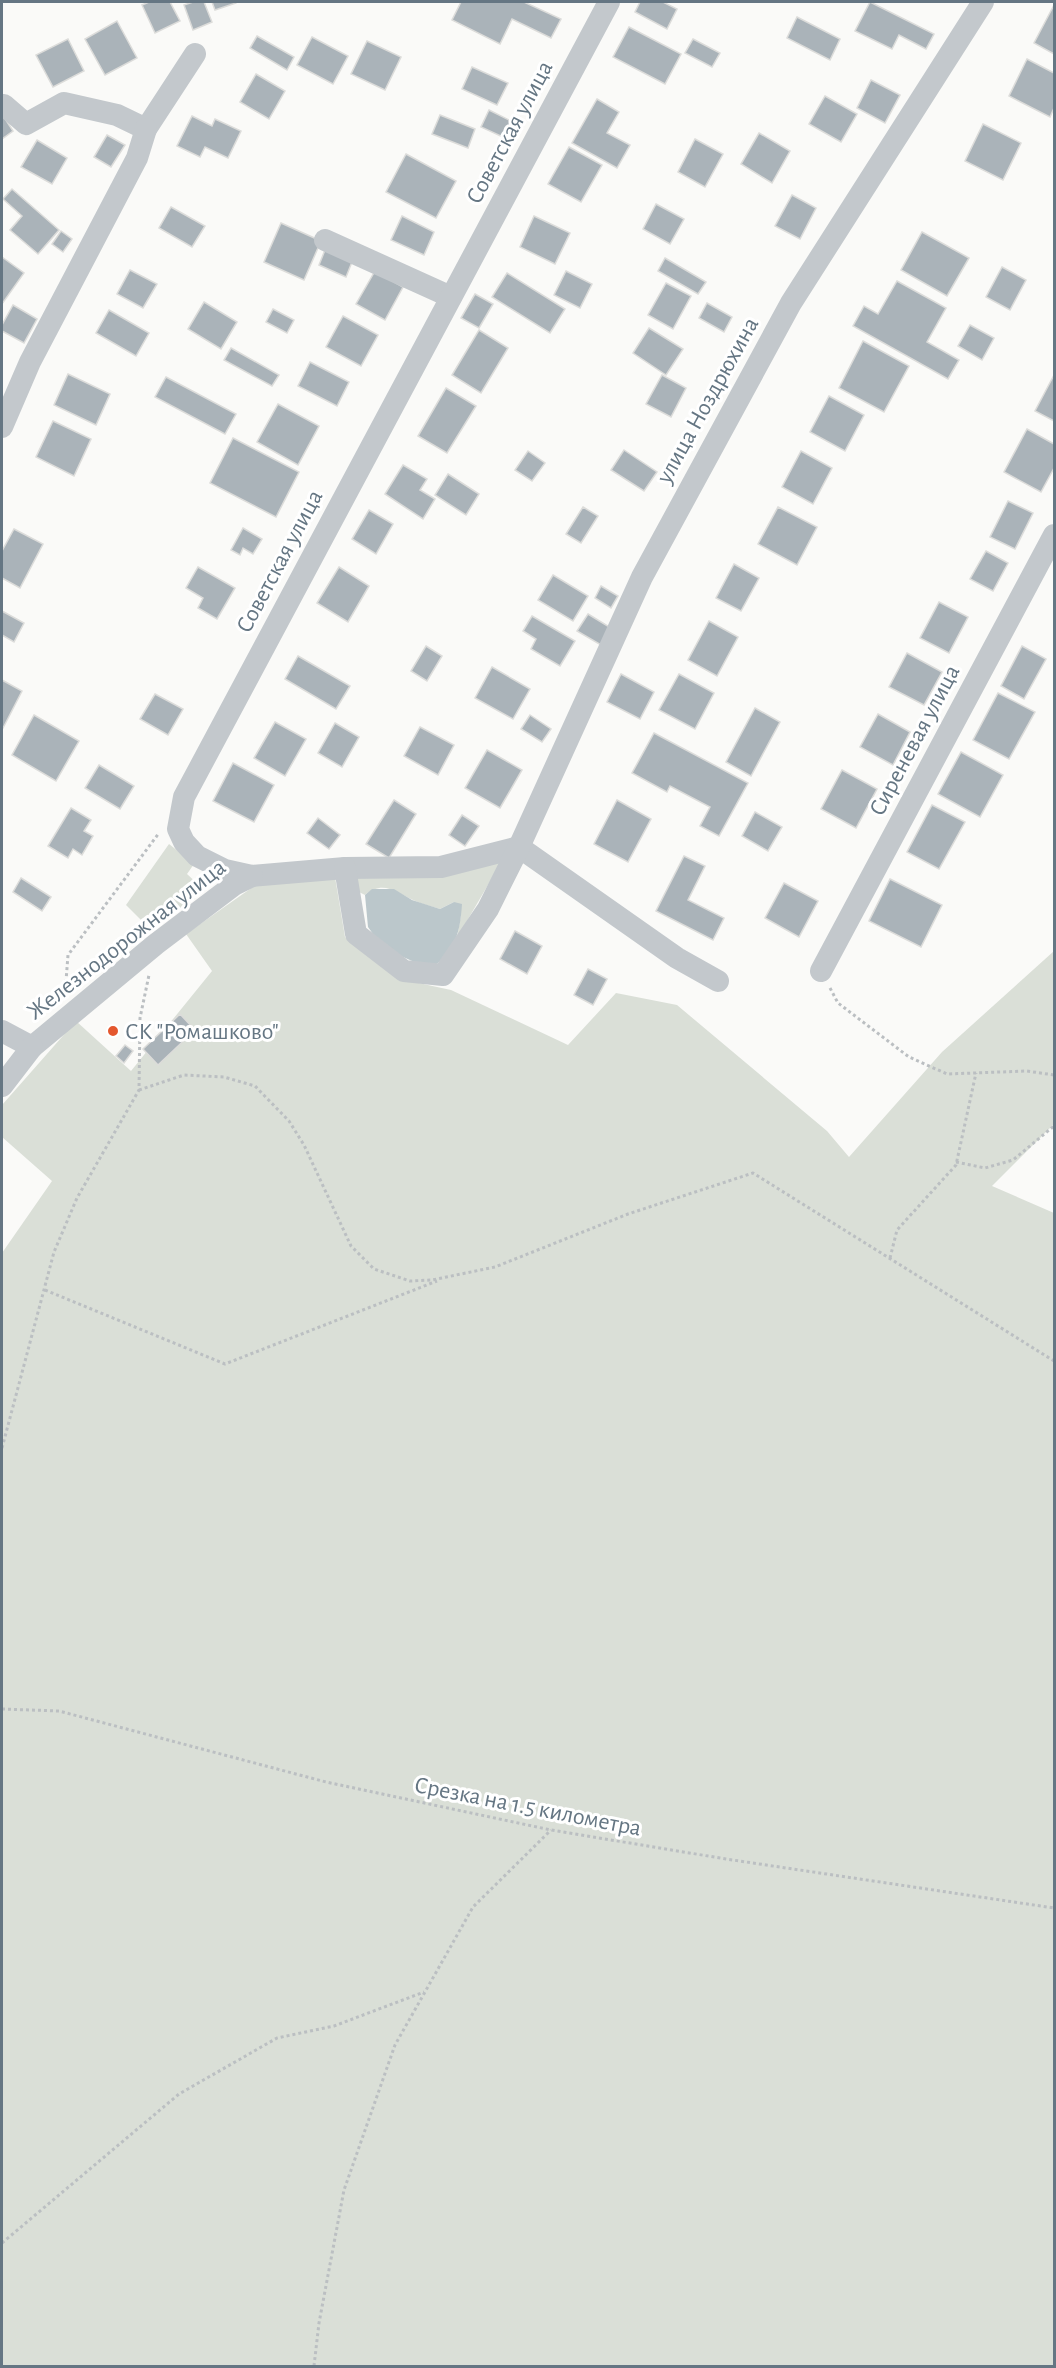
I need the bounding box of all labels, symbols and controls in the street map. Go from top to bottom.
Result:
street label: Советская улица [462,57,558,208]
street label: улица Ноздрюхина [652,313,763,488]
street label: Советская улица [232,486,328,637]
street label: Сиреневая улица [865,661,965,820]
street label: Железнодорожная улица [23,855,230,1025]
place label: СК "Ромашково" [125,1020,279,1044]
marker: СК "Ромашково" [106,1024,120,1038]
street label: Срезка на 1.5 километра [412,1773,643,1841]

